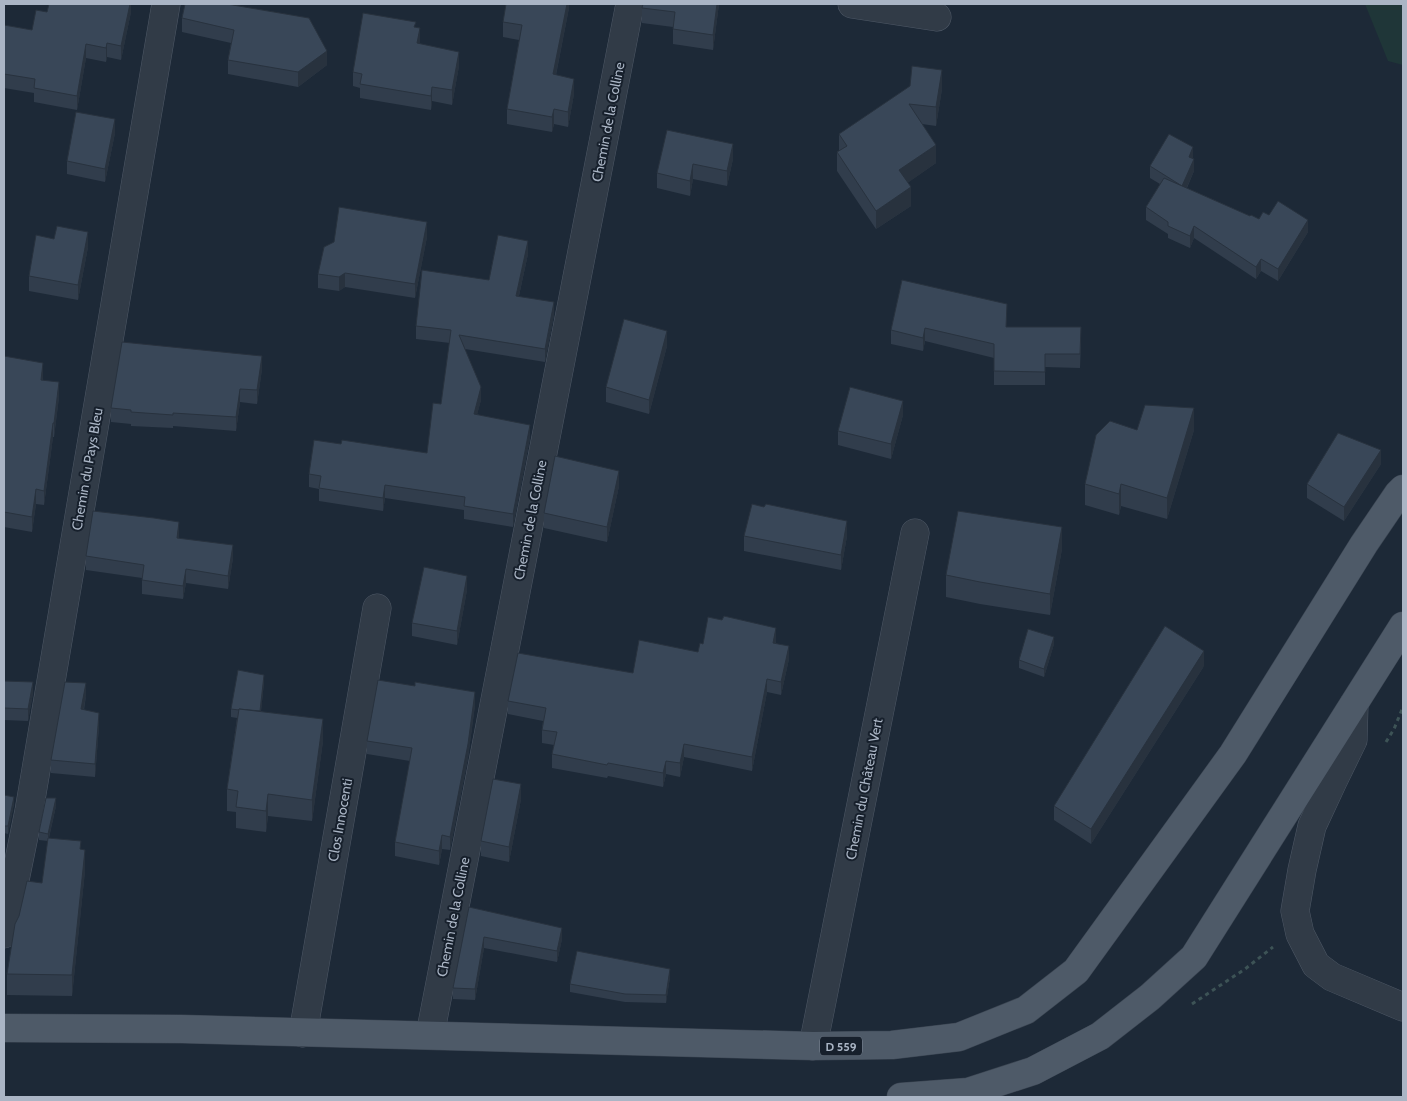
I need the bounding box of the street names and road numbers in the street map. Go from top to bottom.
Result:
street label: Chemin de la Colline [588,61,628,183]
street label: Chemin du Pays Bleu [67,406,107,532]
street label: Chemin de la Colline [510,459,550,581]
street label: Chemin du Château Vert [841,716,887,861]
street label: Clos Innocenti [324,777,356,863]
street label: Chemin de la Colline [433,856,473,978]
road number: D 559 [820,1036,862,1056]

